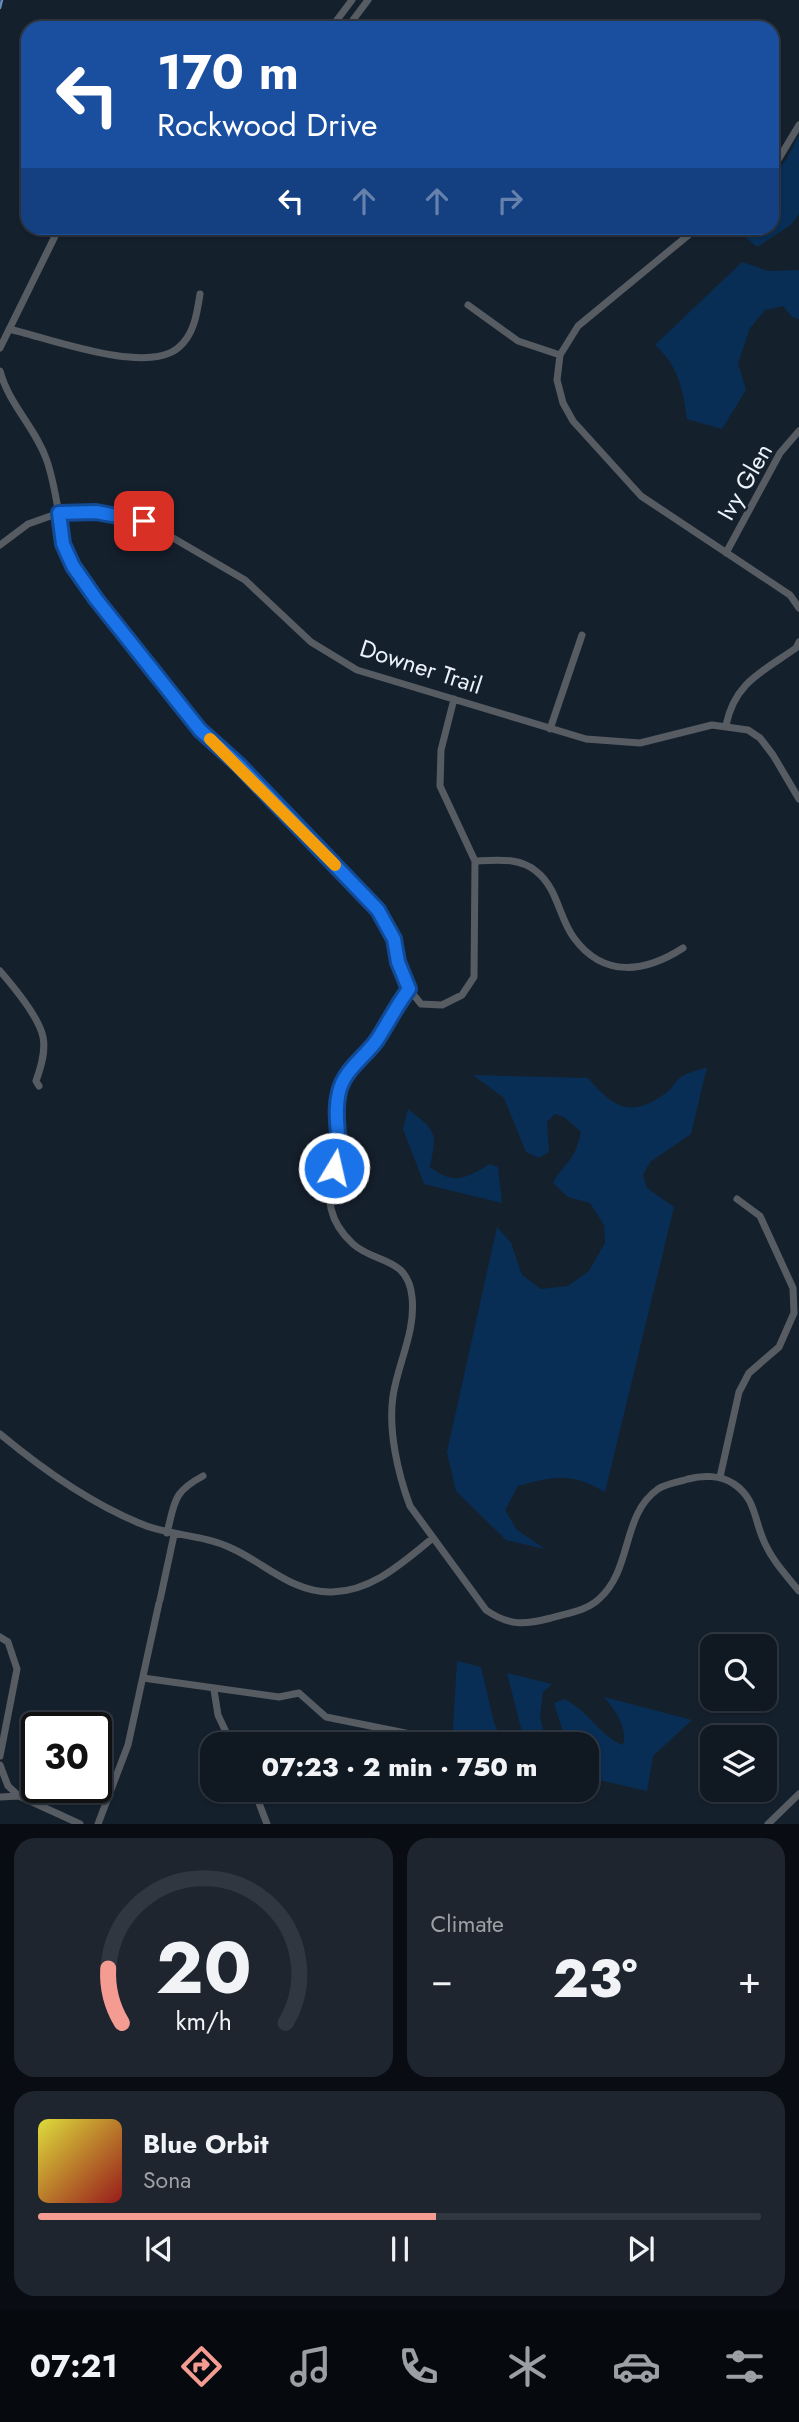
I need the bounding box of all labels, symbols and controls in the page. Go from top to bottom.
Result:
text: 170 m [157,37,299,107]
icon: left [42,49,133,140]
text: Rockwood Drive [157,102,377,148]
icon: left [272,182,310,220]
icon: ahead [345,182,383,220]
icon: ahead [418,182,456,220]
icon: right [491,182,529,220]
street label: Ivy Glen [708,437,781,527]
pin [114,491,174,551]
icon: arrive [125,502,163,540]
street label: Downer Trail [356,630,487,703]
position arrow [297,1131,371,1205]
map controls [700,1634,777,1802]
button: search [700,1634,777,1711]
speed limit sign: 30 [21,1712,112,1803]
button: layers [700,1725,777,1802]
text: 07:23 · 2 min · 750 m [262,1748,537,1786]
text: Climate [431,1907,504,1941]
text: 20 [155,1916,251,2021]
text: 23° [553,1941,638,2017]
text: − [431,1952,453,2007]
text: + [738,1952,761,2007]
text: km/h [175,2003,232,2039]
text: Blue Orbit [143,2125,268,2163]
text: Sona [143,2163,191,2197]
icon: previous [140,2230,178,2268]
icon: pause [381,2230,419,2268]
icon: next [622,2230,660,2268]
icon: directions [177,2342,226,2391]
icon: music [286,2342,335,2391]
icon: phone [394,2342,443,2391]
icon: climate [503,2342,552,2391]
icon: car [612,2342,661,2391]
icon: filters [720,2342,769,2391]
text: 07:21 [30,2343,118,2389]

